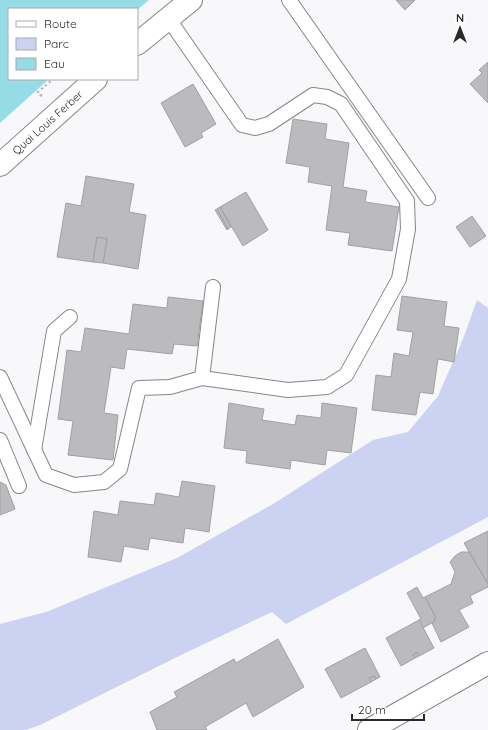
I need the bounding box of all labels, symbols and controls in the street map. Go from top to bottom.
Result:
legend [8,8,138,80]
north arrow [440,8,480,48]
text: N [456,11,464,25]
text: Route [44,16,77,31]
text: Parc [44,36,69,51]
text: Eau [44,56,65,71]
street label: Quai Louis Ferber [10,87,86,157]
scale bar [352,696,424,722]
text: 20 m [358,702,386,717]

